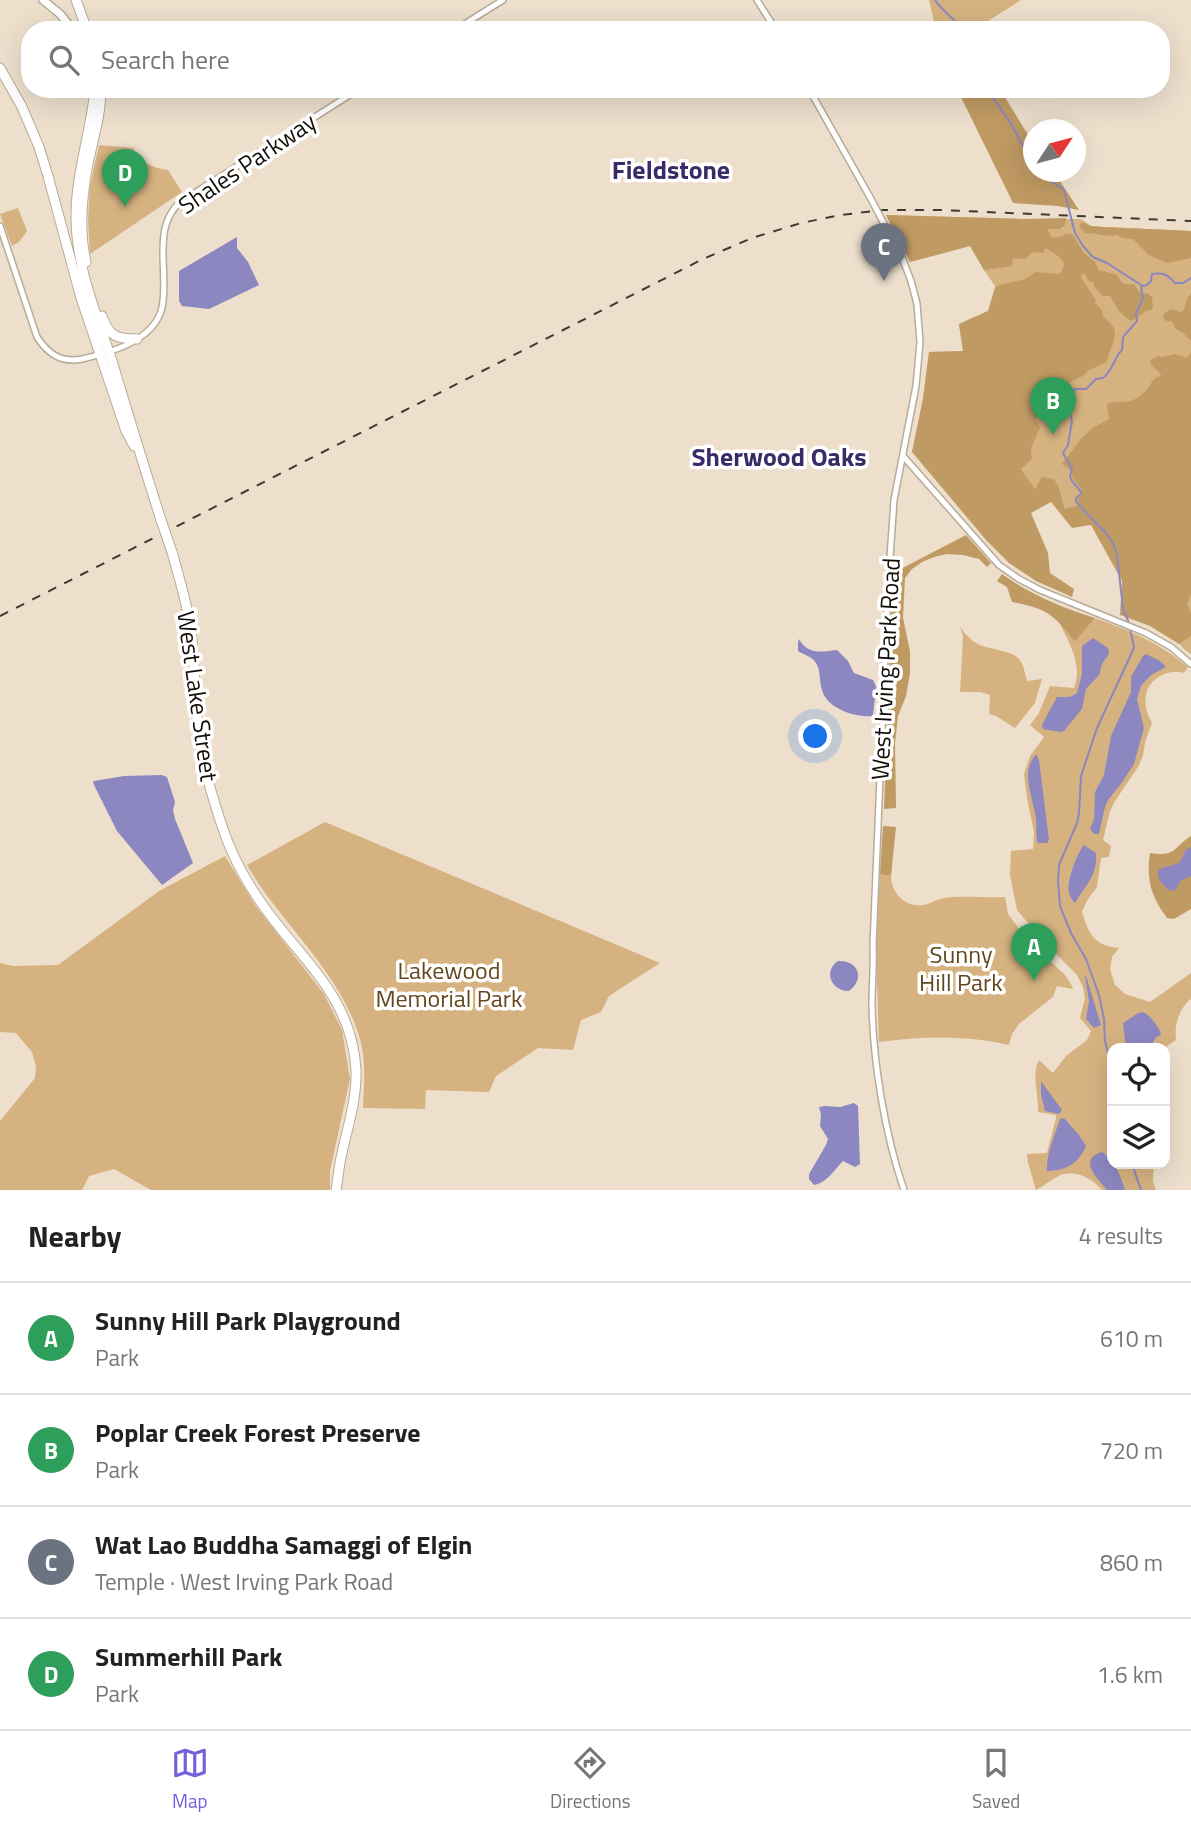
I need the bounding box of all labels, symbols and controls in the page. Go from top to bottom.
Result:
search box [21,21,1170,98]
text: Search here [101,40,230,79]
icon: search [45,41,83,79]
street label: Shales Parkway [171,103,324,223]
north arrow [1023,119,1086,182]
pin: D [102,149,148,207]
district label: Fieldstone [612,150,730,189]
pin: C [861,223,907,281]
pin: B [1030,377,1076,435]
district label: Sherwood Oaks [691,437,867,476]
street label: West Irving Park Road [861,557,909,781]
street label: West Lake Street [168,608,228,784]
your location [798,719,832,753]
pin: A [1011,923,1057,981]
park label: Sunny Hill Park [919,936,1003,1000]
park label: Lakewood Memorial Park [375,952,523,1016]
map controls [1107,1043,1170,1169]
button: locate [1107,1043,1170,1106]
button: layers [1107,1106,1170,1169]
text: Nearby [28,1213,121,1259]
text: 4 results [1079,1218,1163,1253]
text: Sunny Hill Park Playground [95,1301,401,1340]
text: A [44,1321,58,1356]
text: 610 m [1100,1321,1163,1356]
text: Park [95,1340,139,1375]
text: Poplar Creek Forest Preserve [95,1413,420,1452]
text: B [44,1433,58,1468]
text: 720 m [1100,1433,1163,1468]
text: Park [95,1452,139,1487]
text: Wat Lao Buddha Samaggi of Elgin [95,1525,472,1564]
text: C [45,1545,57,1580]
text: 860 m [1100,1545,1163,1580]
text: Temple · West Irving Park Road [95,1564,393,1599]
text: Summerhill Park [95,1637,282,1676]
text: D [44,1657,58,1692]
text: 1.6 km [1097,1657,1163,1692]
text: Park [95,1676,139,1711]
tab: Map [171,1744,209,1815]
tab: Directions [550,1744,631,1815]
tab: Saved [972,1744,1020,1815]

